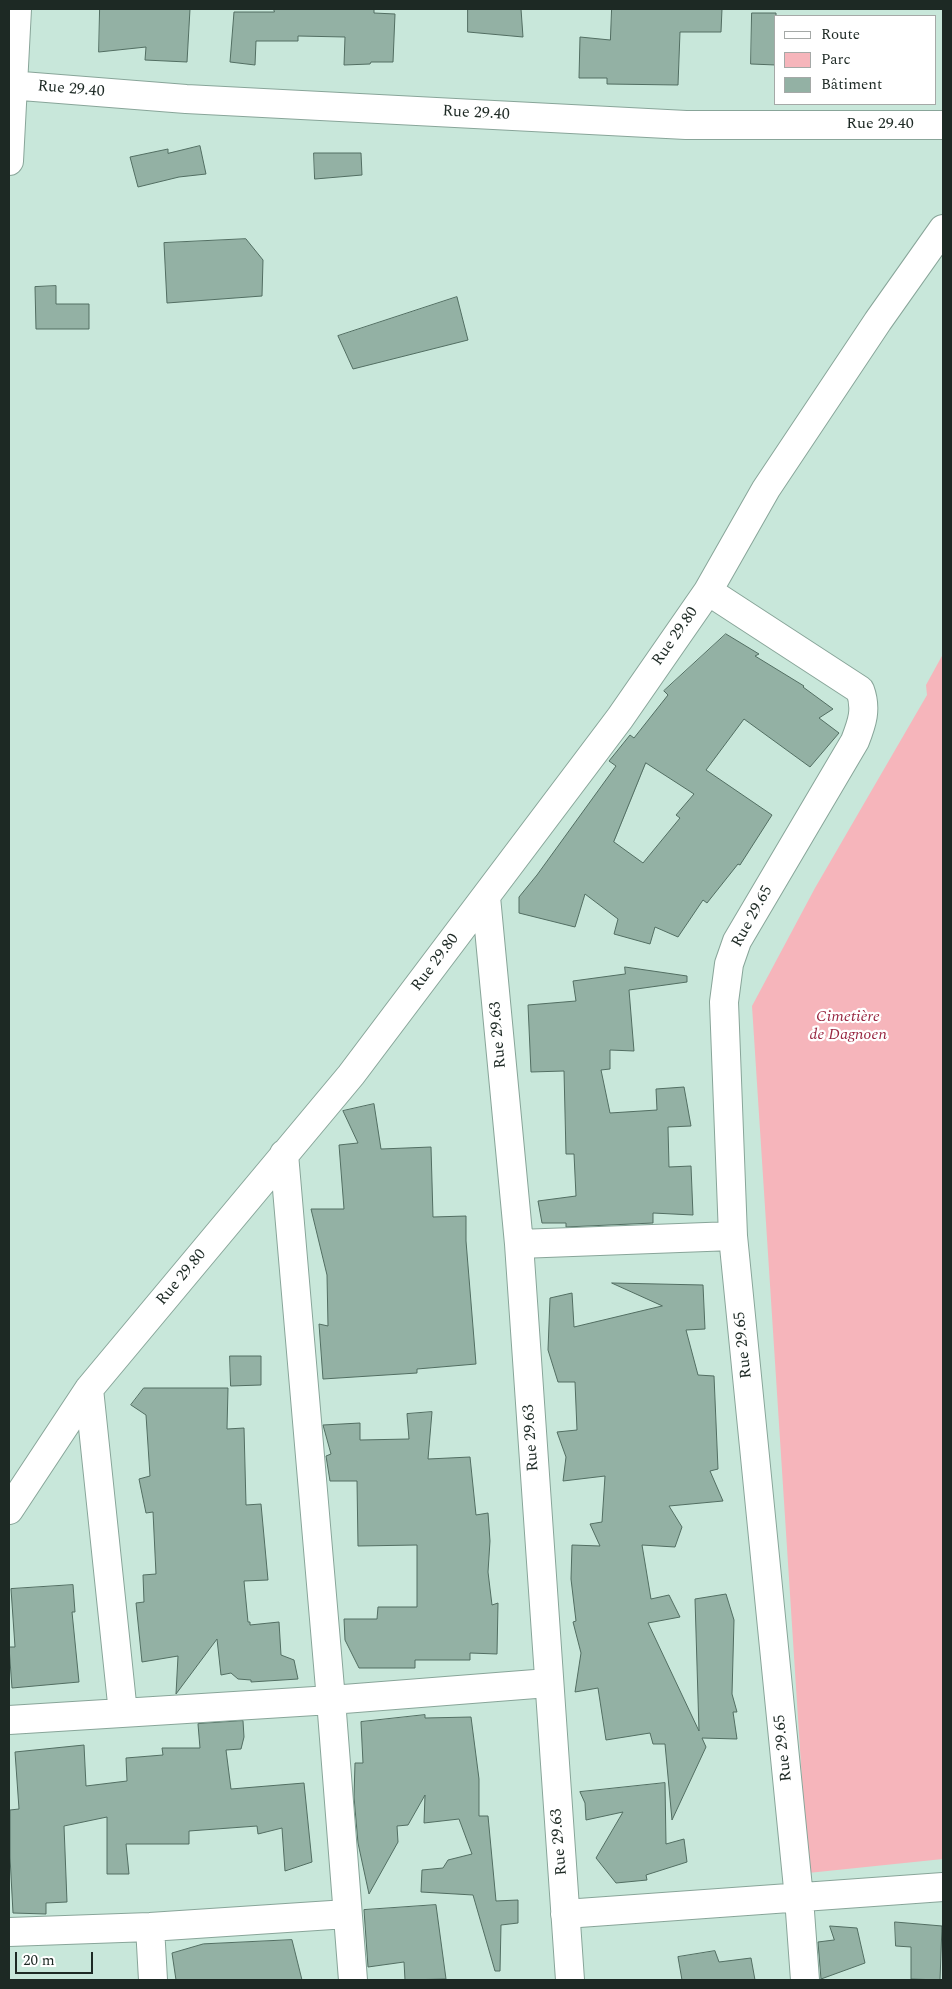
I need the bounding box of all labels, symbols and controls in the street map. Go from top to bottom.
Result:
legend [774,15,937,105]
text: Route [821,23,860,46]
text: Parc [821,48,851,71]
text: Bâtiment [821,73,882,96]
street label: Rue 29.40 [37,78,105,102]
street label: Rue 29.40 [442,103,510,125]
street label: Rue 29.40 [846,115,914,135]
street label: Rue 29.80 [649,604,703,670]
street label: Rue 29.65 [728,883,778,951]
street label: Rue 29.80 [408,930,464,996]
street label: Rue 29.63 [487,1001,511,1069]
park label: Cimetière de Dagnoen [809,1008,887,1046]
street label: Rue 29.80 [153,1246,211,1310]
street label: Rue 29.65 [731,1311,757,1379]
street label: Rue 29.63 [520,1404,544,1472]
street label: Rue 29.65 [771,1714,797,1782]
street label: Rue 29.63 [548,1808,572,1876]
scale bar [18,1942,95,1974]
text: 20 m [23,1949,55,1972]

